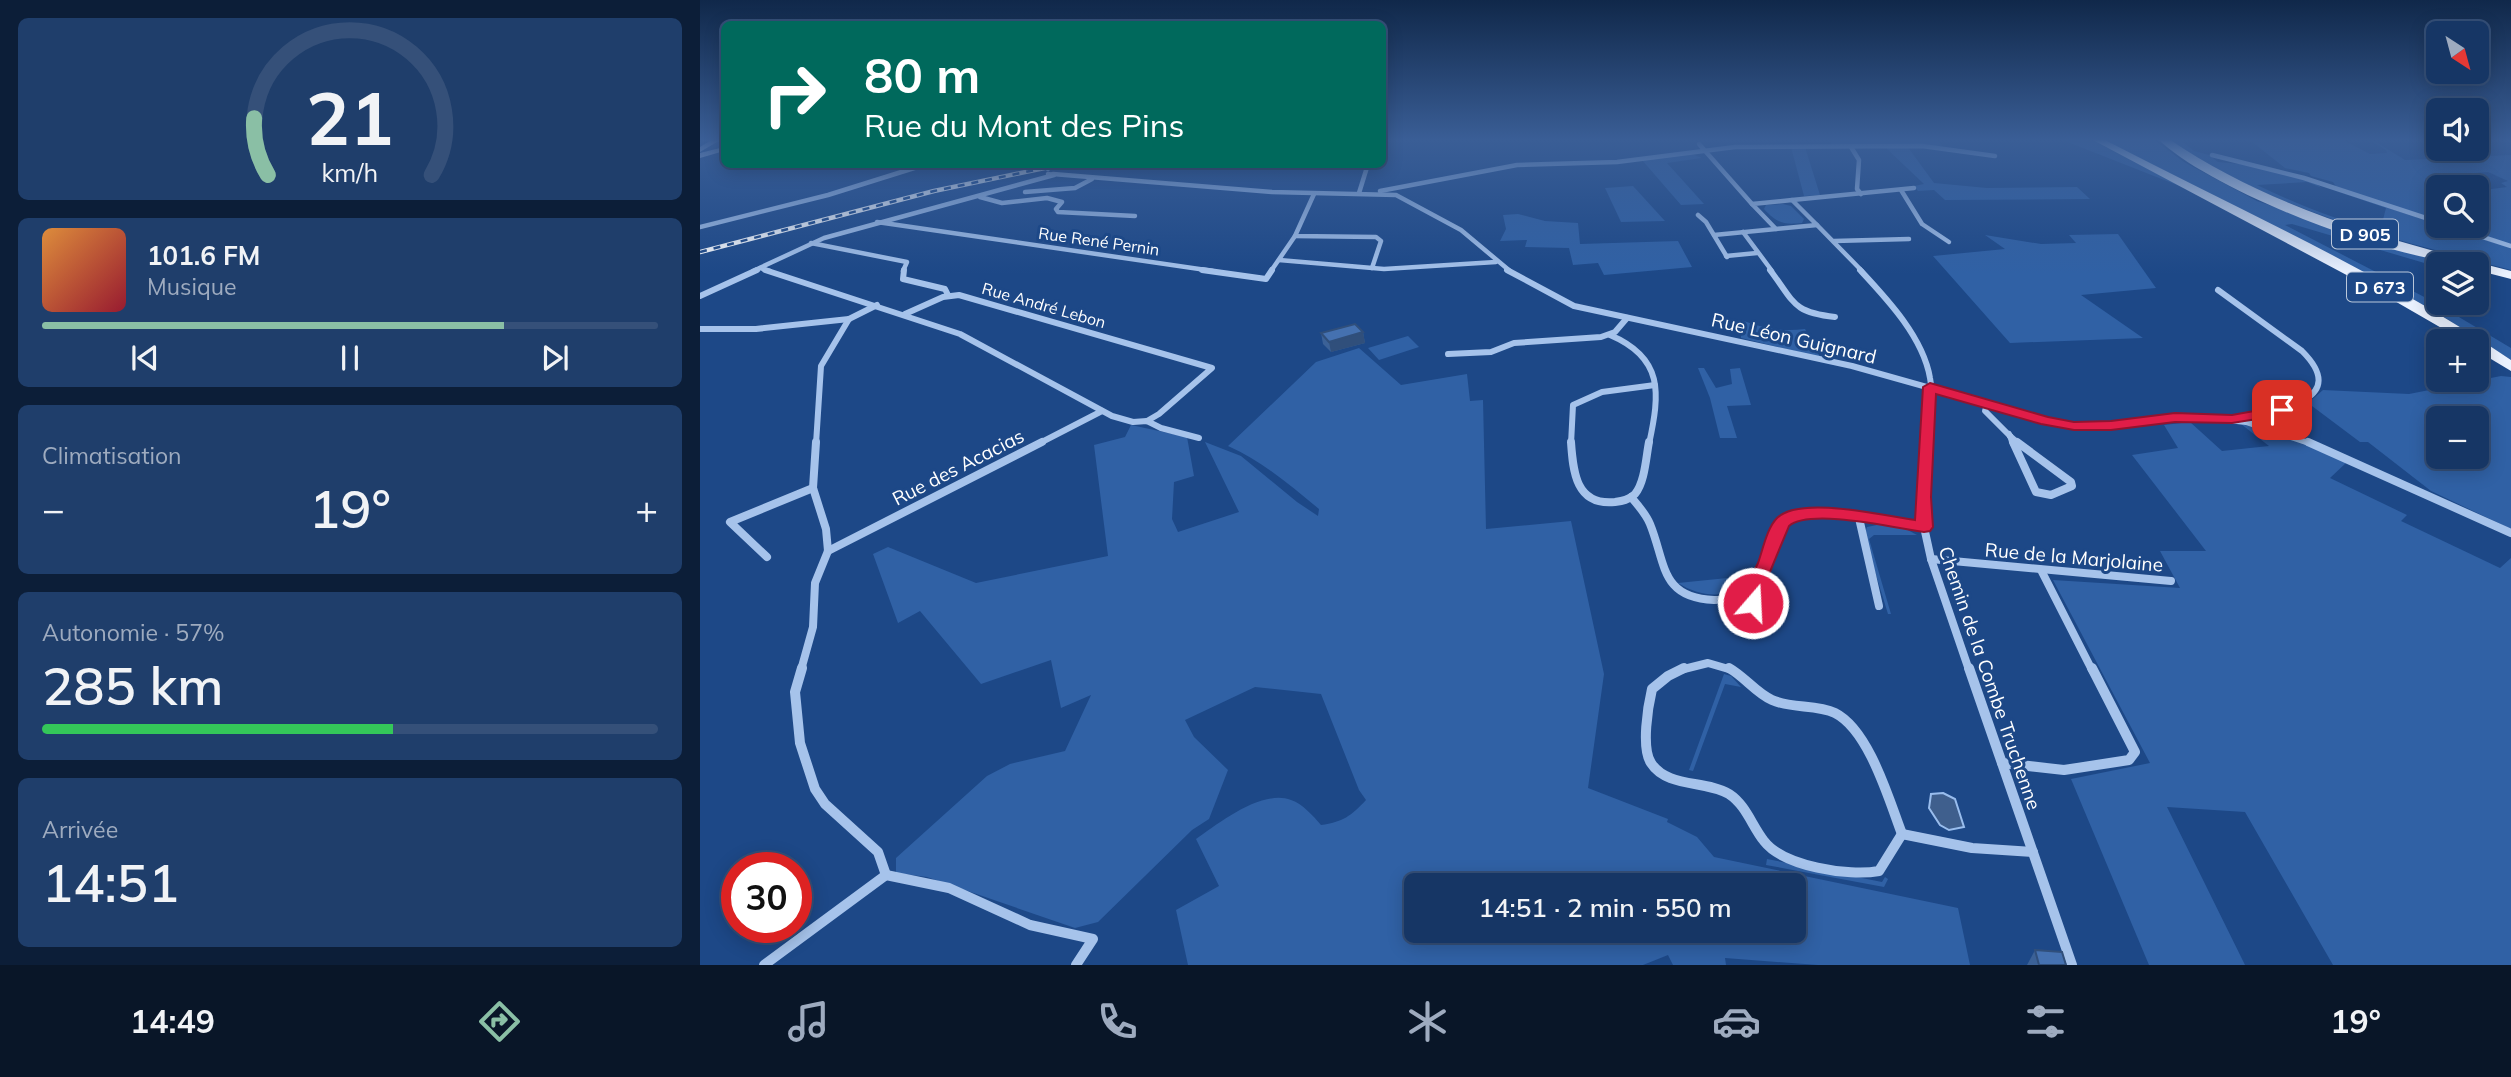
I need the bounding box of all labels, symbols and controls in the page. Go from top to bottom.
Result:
north arrow [2426,21,2488,84]
map controls [2426,21,2489,469]
text: 80 m [864,44,980,105]
icon: right [749,49,840,140]
text: 21 [306,72,394,163]
button: sound [2426,98,2489,161]
text: Rue du Mont des Pins [864,105,1184,145]
text: km/h [322,157,378,188]
button: search [2426,175,2489,238]
road number: D 905 [2332,220,2398,248]
street label: Rue René Pernin [1037,223,1161,259]
text: 101.6 FM [147,239,260,272]
button: layers [2426,252,2489,315]
text: Musique [147,272,236,301]
road number: D 673 [2347,272,2413,302]
street label: Rue André Lebon [980,278,1108,332]
street label: Rue Léon Guignard [1709,307,1879,369]
button: + [2426,329,2489,392]
icon: previous [126,339,164,377]
icon: pause [331,339,369,377]
icon: next [536,339,574,377]
pin [2252,380,2312,440]
icon: arrive [2263,391,2301,429]
button: − [2426,406,2489,469]
street label: Rue des Acacias [888,423,1028,511]
text: Climatisation [42,441,182,470]
text: 19° [309,476,391,541]
text: − [42,485,65,533]
text: + [635,485,658,533]
street label: Rue de la Marjolaine [1984,537,2164,577]
street label: Chemin de la Combe Truchenne [1934,543,2046,813]
position arrow [1716,566,1790,640]
text: Autonomie · 57% [42,618,225,647]
text: 285 km [42,653,223,718]
text: Arrivée [42,815,118,844]
text: 14:51 [42,850,179,915]
speed limit sign: 30 [721,852,812,943]
text: 14:51 · 2 min · 550 m [1478,891,1732,924]
icon: directions [475,997,524,1046]
icon: music [784,997,833,1046]
icon: phone [1093,997,1142,1046]
icon: climate [1403,997,1452,1046]
icon: car [1712,997,1761,1046]
icon: filters [2021,997,2070,1046]
text: 14:49 [130,1001,215,1041]
text: 19° [2330,1001,2381,1041]

